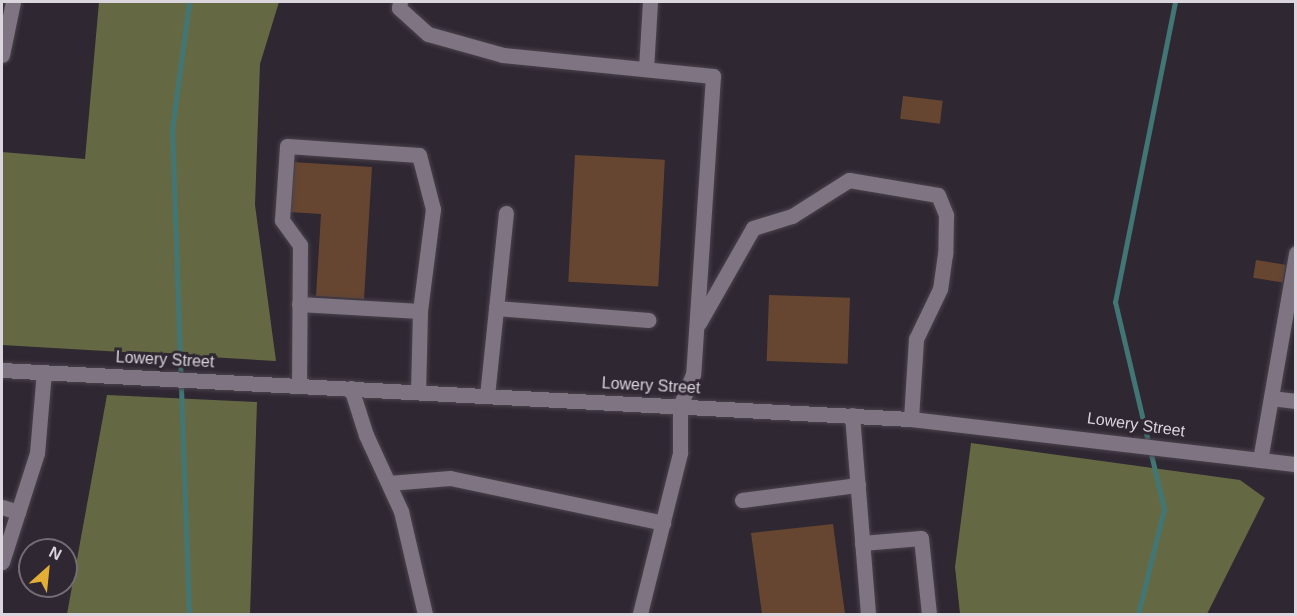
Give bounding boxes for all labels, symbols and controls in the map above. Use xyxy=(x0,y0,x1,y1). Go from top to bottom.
street label: Lowery Street xyxy=(115,348,215,372)
street label: Lowery Street xyxy=(601,374,701,398)
street label: Lowery Street xyxy=(1086,409,1186,441)
north arrow xyxy=(18,538,78,598)
text: N xyxy=(46,543,65,563)

